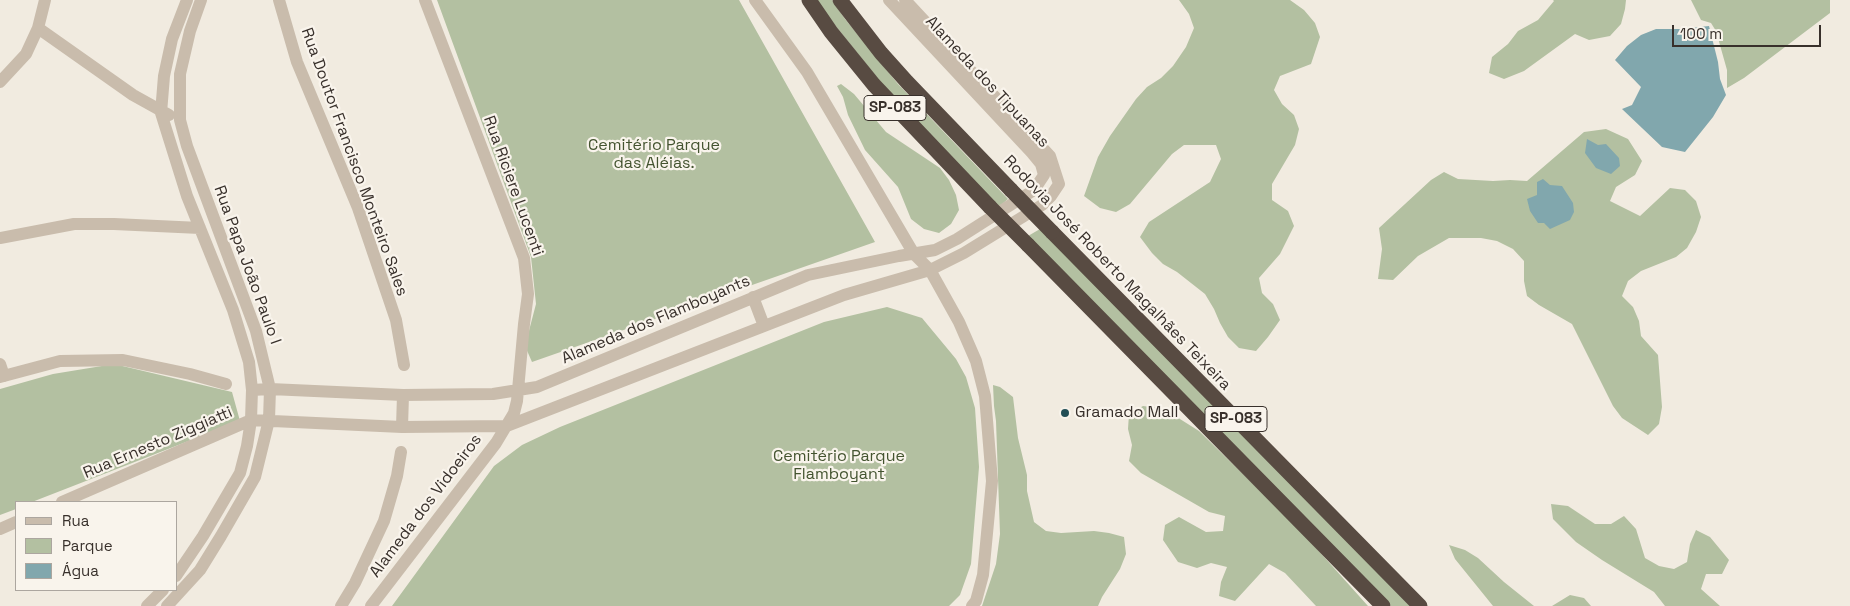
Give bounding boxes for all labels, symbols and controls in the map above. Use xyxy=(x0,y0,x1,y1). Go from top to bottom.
street label: Alameda dos Tipuanas xyxy=(921,12,1053,152)
scale bar xyxy=(1675,15,1824,47)
text: 100 m xyxy=(1680,24,1722,43)
street label: Rua Doutor Francisco Monteiro Sales xyxy=(296,25,412,299)
road number: SP-083 xyxy=(864,96,926,120)
street label: Rua Riciere Lucenti xyxy=(479,113,547,259)
park label: Cemitério Parque das Aléias. xyxy=(588,136,720,174)
street label: Rodovia José Roberto Magalhães Teixeira xyxy=(999,152,1235,394)
street label: Rua Papa João Paulo I xyxy=(209,183,285,347)
street label: Alameda dos Flamboyants xyxy=(559,272,753,368)
street label: Rua Ernesto Ziggiatti xyxy=(81,403,235,483)
place label: Gramado Mall xyxy=(1075,403,1178,423)
road number: SP-083 xyxy=(1205,406,1267,432)
marker: Gramado Mall xyxy=(1059,407,1071,419)
street label: Alameda dos Vidoeiros xyxy=(366,431,486,581)
park label: Cemitério Parque Flamboyant xyxy=(773,447,905,485)
legend xyxy=(15,501,178,591)
text: Rua xyxy=(62,511,89,530)
text: Parque xyxy=(62,536,113,555)
text: Água xyxy=(62,561,99,580)

